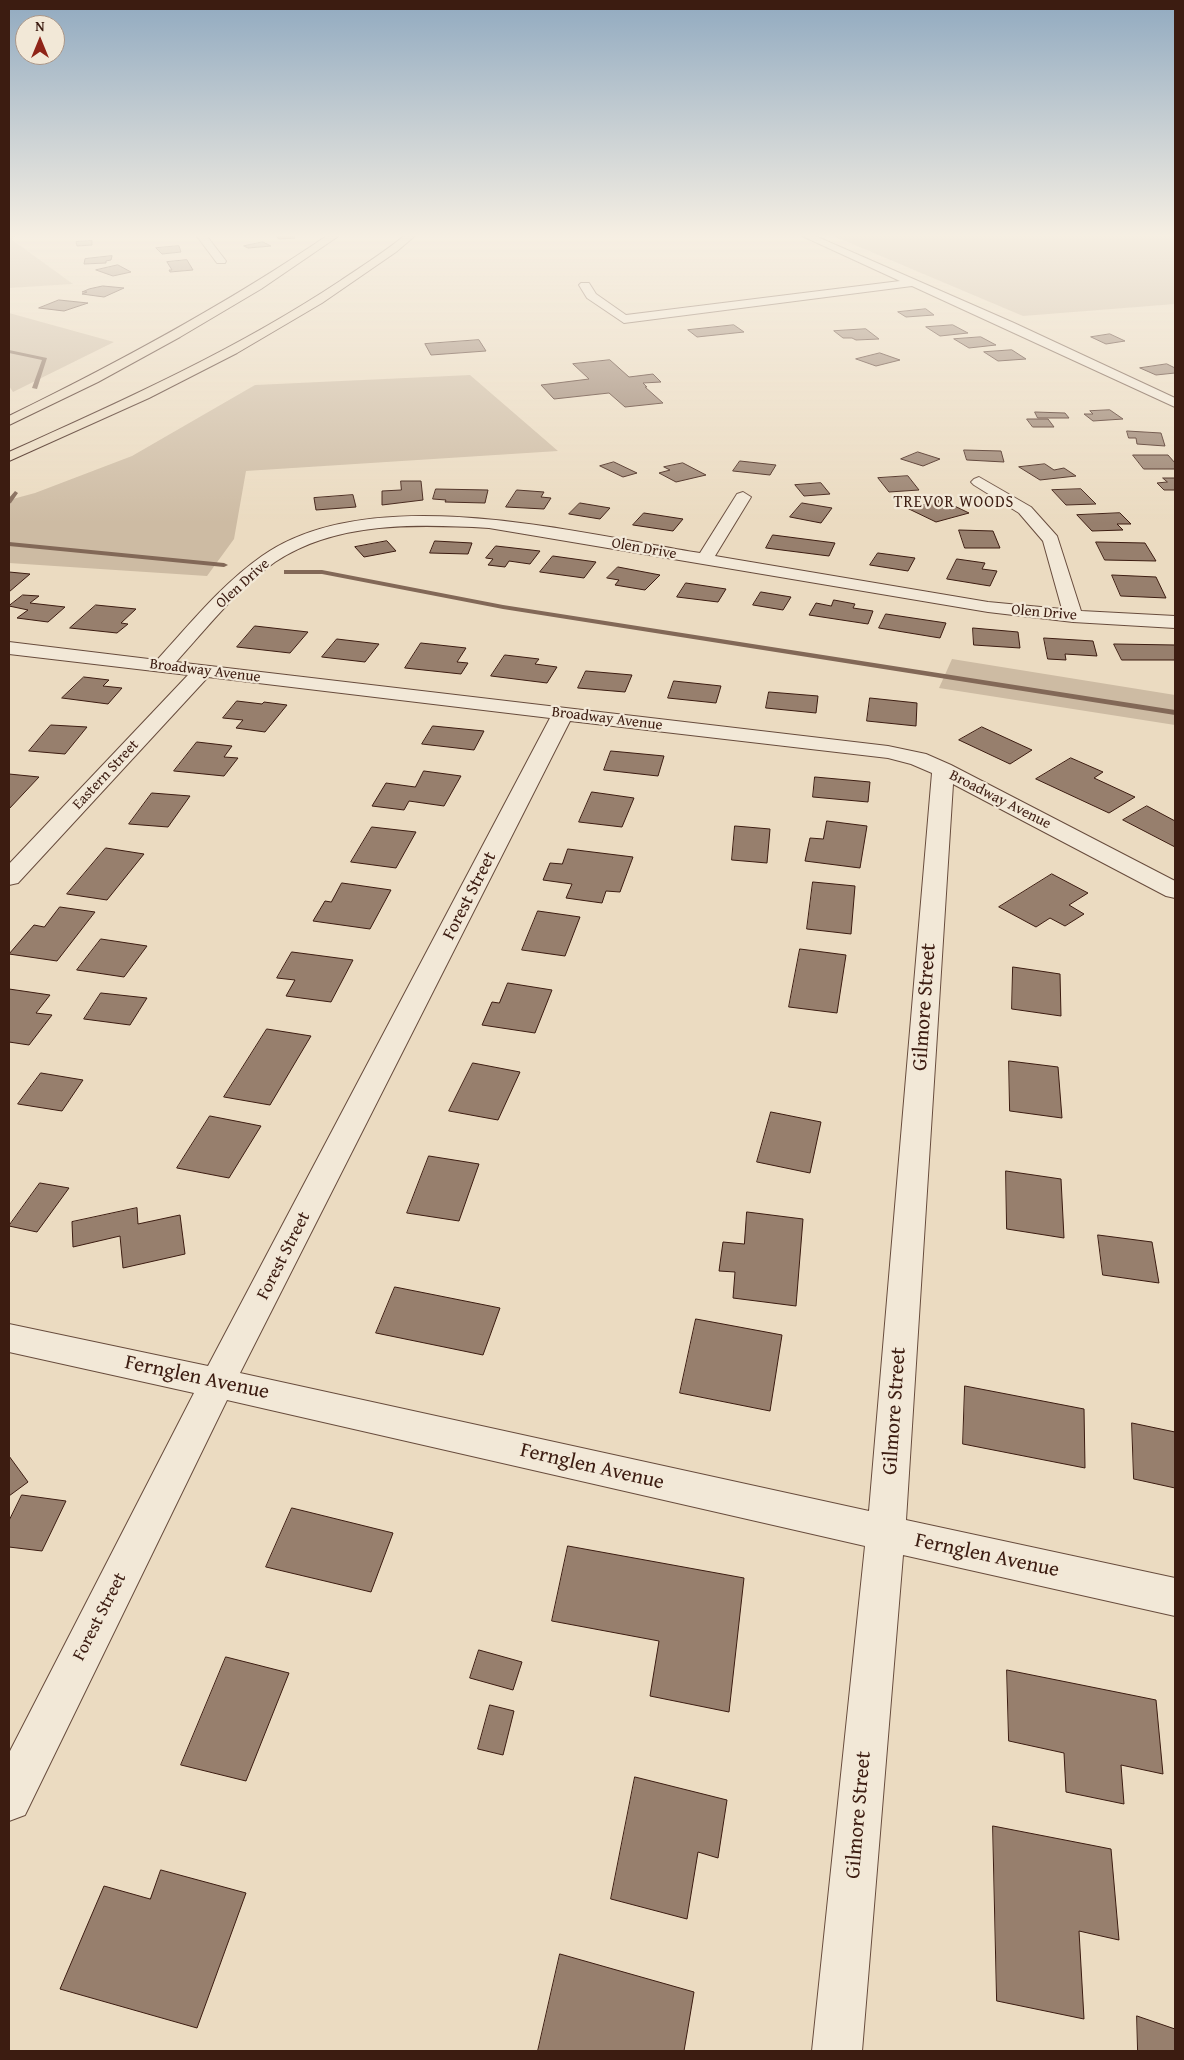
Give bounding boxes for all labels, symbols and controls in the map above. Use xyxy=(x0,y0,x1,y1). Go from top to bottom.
north arrow xyxy=(15,15,65,65)
text: N xyxy=(35,16,45,36)
district label: TREVOR WOODS xyxy=(892,493,1016,513)
street label: Olen Drive xyxy=(610,534,678,564)
street label: Olen Drive xyxy=(213,555,273,613)
street label: Olen Drive xyxy=(1010,601,1078,625)
street label: Broadway Avenue xyxy=(149,655,261,687)
street label: Broadway Avenue xyxy=(551,703,663,735)
street label: Eastern Street xyxy=(69,736,143,814)
street label: Broadway Avenue xyxy=(946,767,1054,833)
street label: Forest Street xyxy=(439,848,501,944)
street label: Gilmore Street xyxy=(908,942,942,1072)
street label: Forest Street xyxy=(253,1208,315,1304)
street label: Gilmore Street xyxy=(878,1346,912,1476)
street label: Fernglen Avenue xyxy=(123,1350,271,1406)
street label: Fernglen Avenue xyxy=(518,1438,666,1496)
street label: Fernglen Avenue xyxy=(913,1528,1061,1584)
street label: Forest Street xyxy=(69,1569,131,1665)
street label: Gilmore Street xyxy=(841,1750,877,1880)

